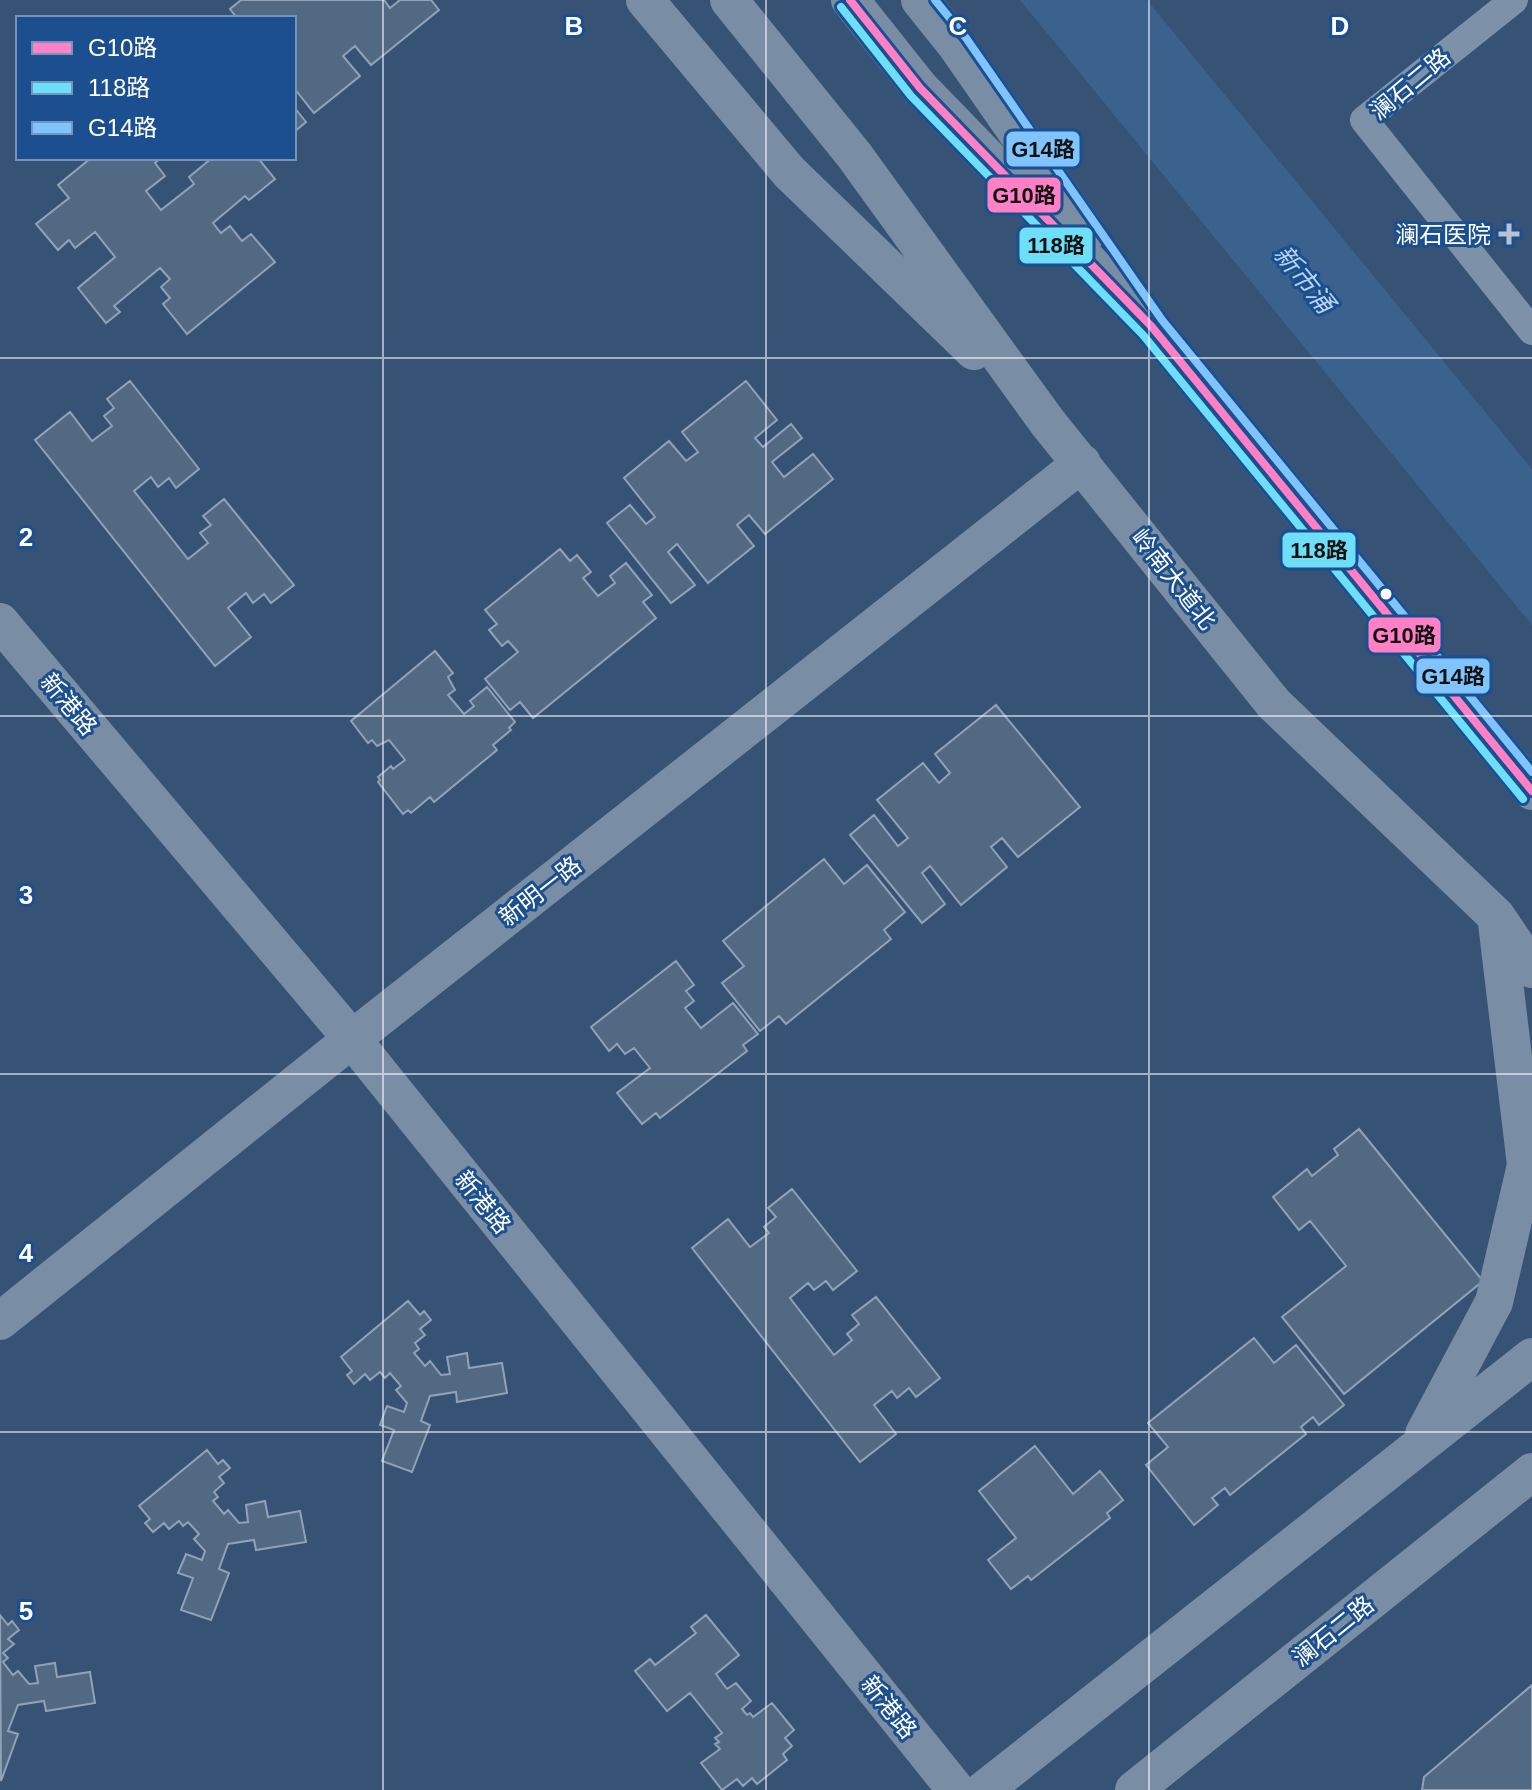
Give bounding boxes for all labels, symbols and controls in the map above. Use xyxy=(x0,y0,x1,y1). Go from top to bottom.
text: B xyxy=(565,11,583,41)
text: C xyxy=(949,11,968,41)
text: D xyxy=(1331,11,1349,41)
legend xyxy=(16,16,296,160)
text: G10路 xyxy=(88,34,157,61)
street label: 澜石二路 xyxy=(1365,43,1455,125)
text: 118路 xyxy=(88,74,150,101)
text: G14路 xyxy=(88,114,157,141)
line badge: G14路 xyxy=(1005,130,1081,168)
text: G14路 xyxy=(1011,137,1075,162)
line badge: G10路 xyxy=(986,176,1062,214)
text: G10路 xyxy=(992,183,1056,208)
place label: 澜石医院 xyxy=(1395,221,1491,248)
marker: 澜石医院 xyxy=(1498,223,1520,245)
line badge: 118路 xyxy=(1018,226,1094,265)
text: 118路 xyxy=(1027,233,1085,258)
water label: 新市涌 xyxy=(1268,239,1342,321)
text: 2 xyxy=(19,522,33,552)
street label: 岭南大道北 xyxy=(1126,523,1222,635)
line badge: 118路 xyxy=(1281,531,1357,569)
text: 118路 xyxy=(1290,538,1348,563)
unlabelled marker xyxy=(1378,586,1394,602)
line badge: G10路 xyxy=(1367,616,1442,654)
text: G10路 xyxy=(1372,623,1436,648)
line badge: G14路 xyxy=(1415,657,1491,695)
text: G14路 xyxy=(1421,664,1485,689)
street label: 新港路 xyxy=(36,668,102,740)
street label: 新明一路 xyxy=(494,851,586,931)
text: 3 xyxy=(19,880,33,910)
street label: 新港路 xyxy=(450,1166,516,1238)
text: 4 xyxy=(19,1238,34,1268)
street label: 澜石二路 xyxy=(1287,1590,1379,1672)
text: 5 xyxy=(19,1596,33,1626)
street label: 新港路 xyxy=(856,1671,922,1743)

